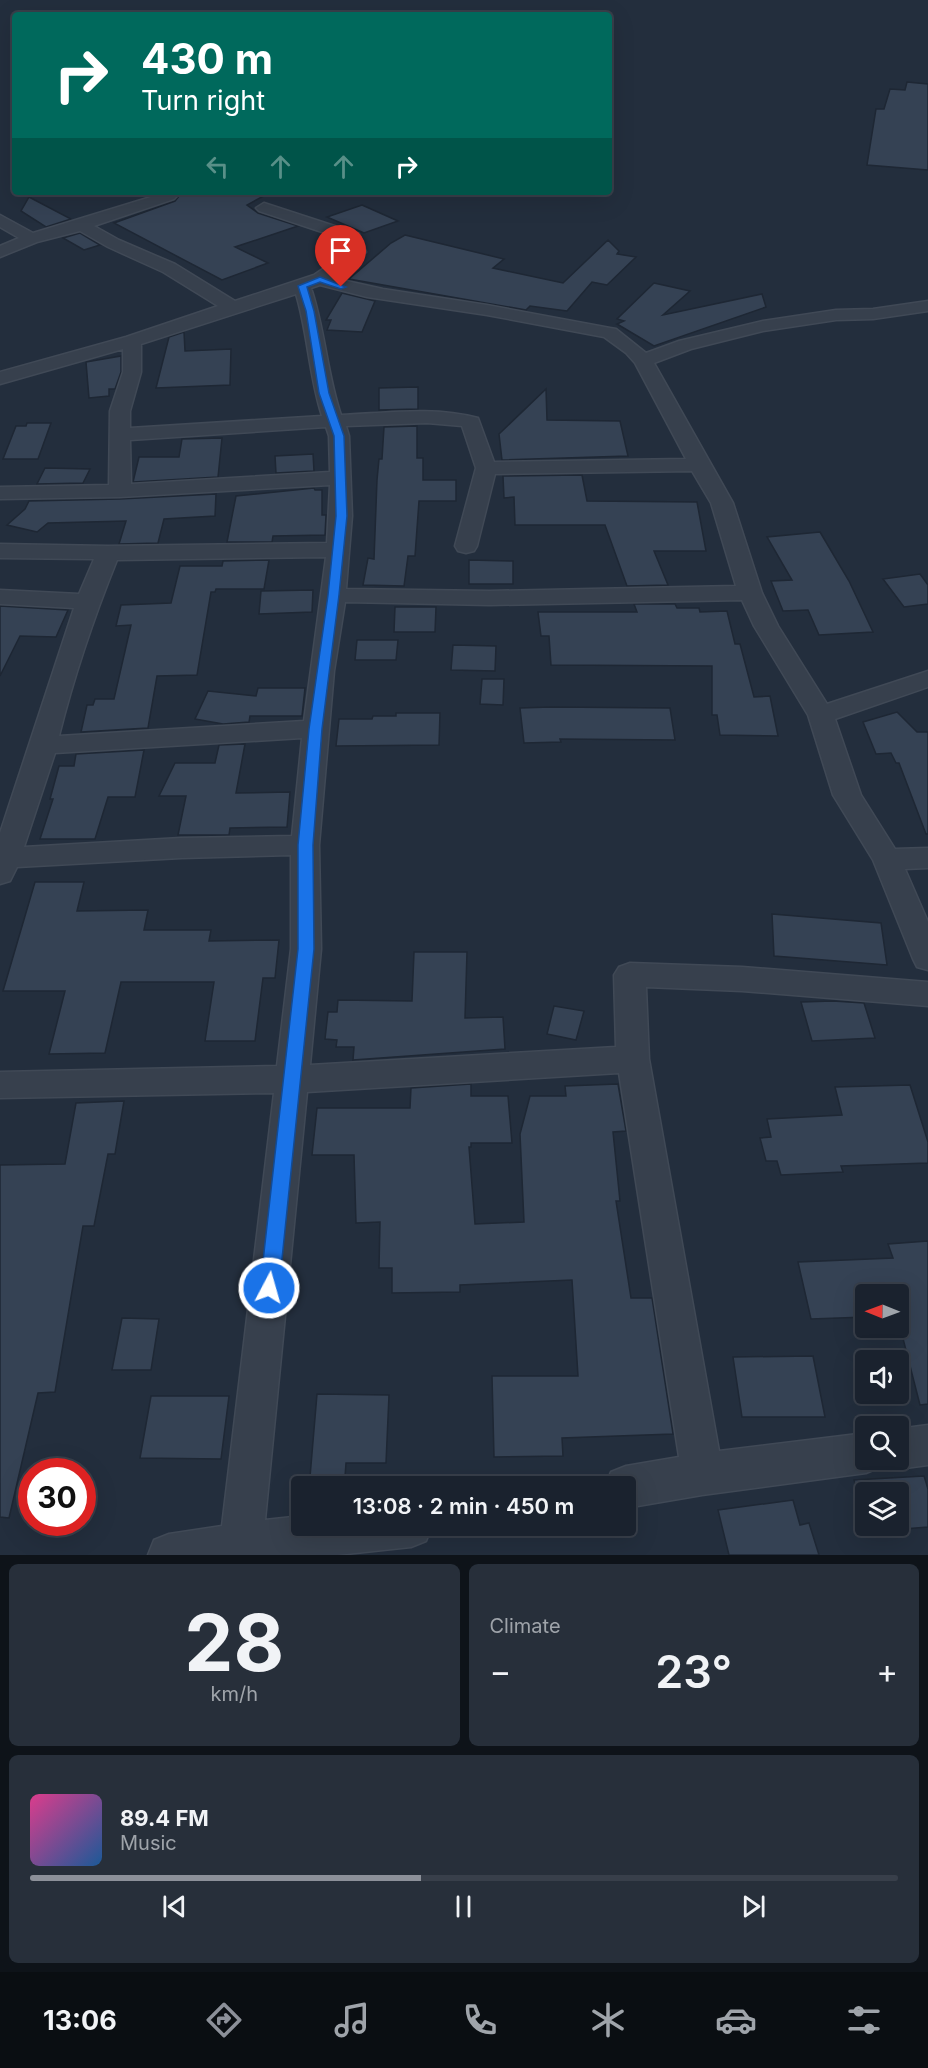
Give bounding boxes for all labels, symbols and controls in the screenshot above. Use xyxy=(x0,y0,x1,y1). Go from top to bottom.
text: 430 m xyxy=(141,33,273,84)
icon: right xyxy=(42,36,120,114)
text: Turn right xyxy=(141,84,265,117)
icon: left xyxy=(201,150,234,183)
icon: ahead xyxy=(264,150,297,183)
icon: ahead xyxy=(327,150,360,183)
icon: right xyxy=(390,150,423,183)
pin xyxy=(315,225,366,287)
icon: arrive xyxy=(324,234,357,267)
position arrow xyxy=(237,1256,301,1320)
north arrow xyxy=(855,1284,909,1338)
map controls xyxy=(855,1284,909,1536)
button: sound xyxy=(855,1350,909,1404)
button: search xyxy=(855,1416,909,1470)
speed limit sign: 30 xyxy=(18,1458,96,1536)
button: layers xyxy=(855,1482,909,1536)
text: 13:08 · 2 min · 450 m xyxy=(353,1493,574,1519)
text: 28 xyxy=(184,1595,284,1690)
text: Climate xyxy=(490,1614,561,1638)
text: 23° xyxy=(655,1644,732,1699)
text: − xyxy=(490,1651,511,1691)
text: + xyxy=(876,1651,898,1691)
text: km/h xyxy=(210,1682,258,1706)
text: 89.4 FM xyxy=(120,1805,209,1831)
text: Music xyxy=(120,1831,177,1855)
icon: previous xyxy=(158,1890,191,1923)
icon: pause xyxy=(447,1890,480,1923)
icon: next xyxy=(737,1890,770,1923)
icon: directions xyxy=(203,1999,245,2041)
icon: music xyxy=(331,1999,373,2041)
icon: phone xyxy=(459,1999,501,2041)
icon: climate xyxy=(587,1999,629,2041)
icon: car xyxy=(715,1999,757,2041)
icon: filters xyxy=(843,1999,885,2041)
text: 13:06 xyxy=(43,2004,117,2037)

